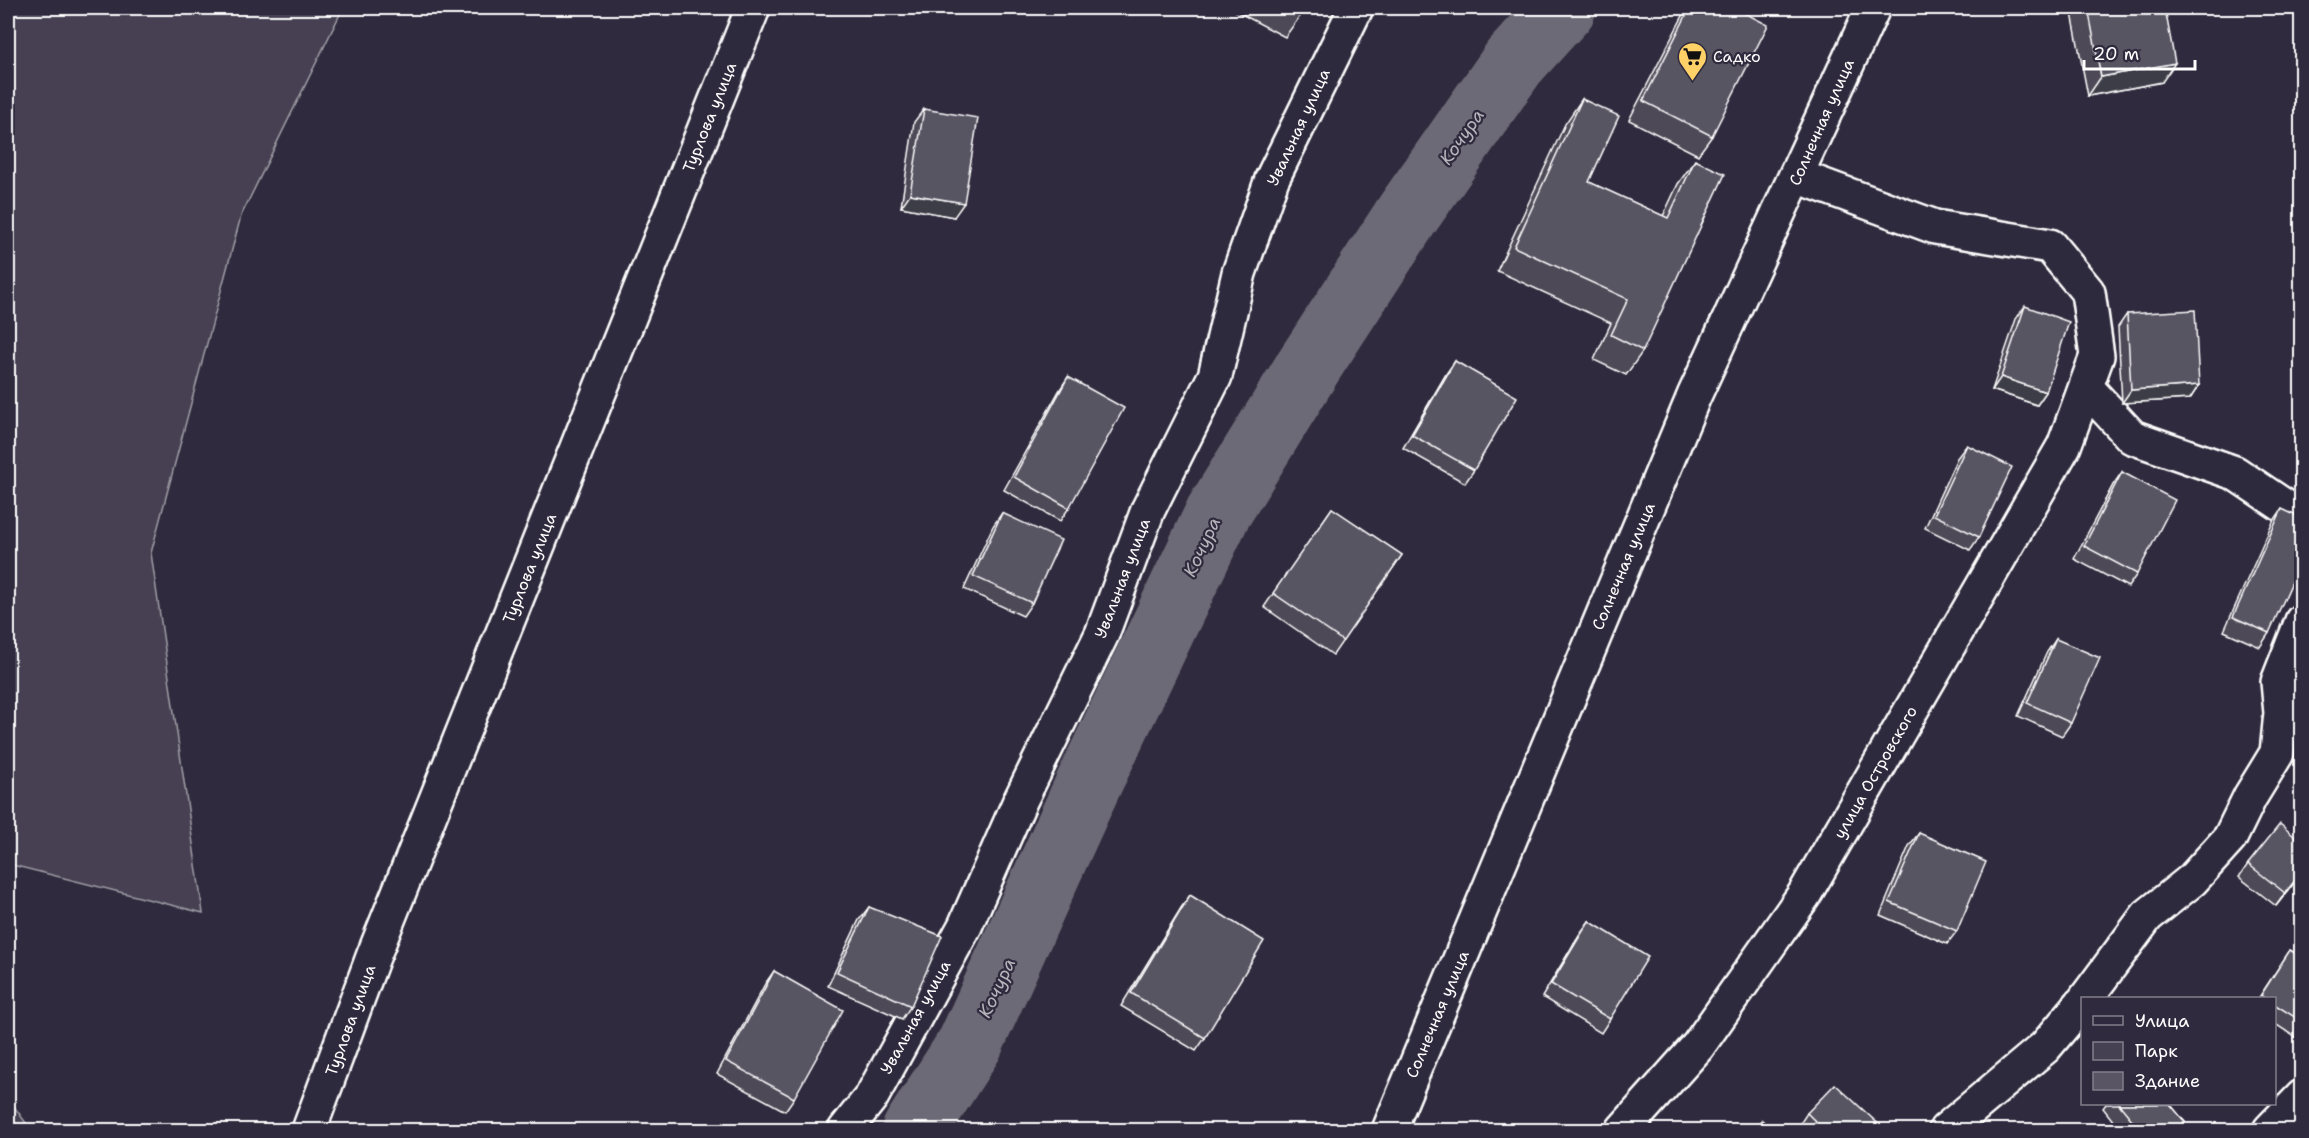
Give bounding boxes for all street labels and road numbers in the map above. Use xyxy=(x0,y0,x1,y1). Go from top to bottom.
street label: Солнечная улица xyxy=(1784,56,1859,189)
street label: Турлова улица xyxy=(678,59,741,175)
street label: Увальная улица xyxy=(1262,65,1335,189)
street label: Солнечная улица xyxy=(1587,499,1660,633)
street label: Турлова улица xyxy=(498,510,561,626)
street label: Увальная улица xyxy=(1090,515,1155,641)
street label: улица Островского xyxy=(1829,702,1922,842)
street label: Солнечная улица xyxy=(1401,947,1474,1081)
street label: Увальная улица xyxy=(875,957,955,1078)
street label: Турлова улица xyxy=(321,962,380,1079)

